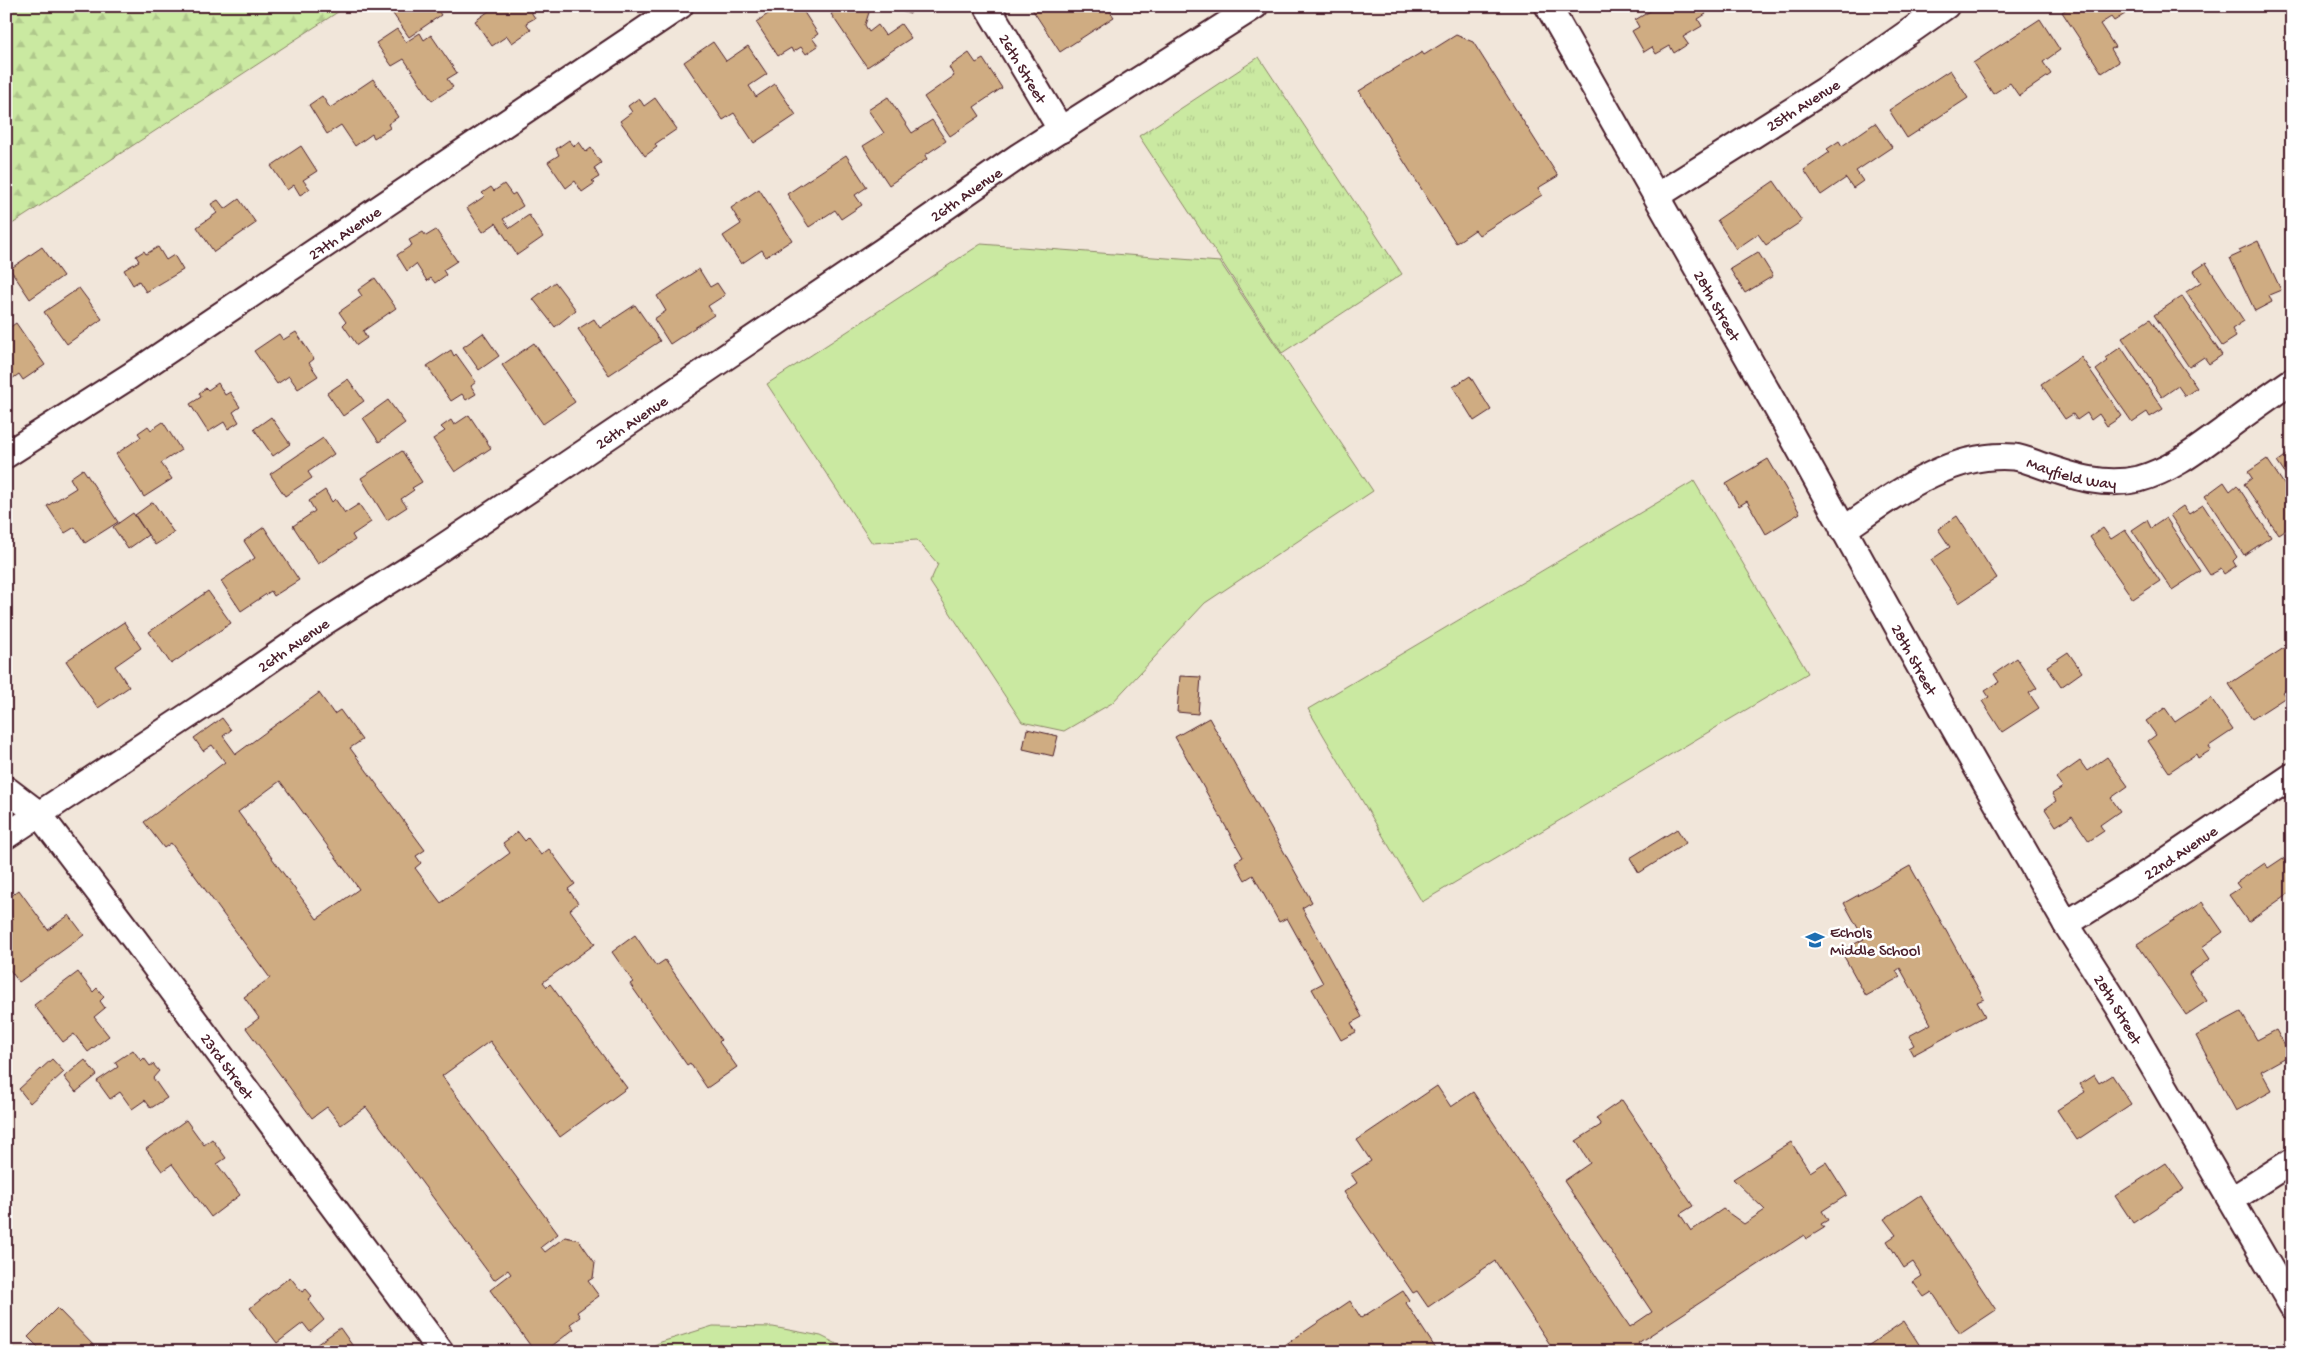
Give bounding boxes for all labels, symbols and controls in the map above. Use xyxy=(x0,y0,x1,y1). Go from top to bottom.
street label: 26th Street xyxy=(993,31,1050,109)
street label: 25th Avenue xyxy=(1764,76,1845,137)
street label: 26th Avenue xyxy=(928,164,1008,228)
street label: 27th Avenue xyxy=(306,203,386,266)
street label: 28th Street xyxy=(1687,268,1743,347)
street label: 26th Avenue xyxy=(593,393,673,455)
street label: Mayfield Way xyxy=(2023,455,2117,495)
street label: 26th Avenue xyxy=(255,615,334,678)
street label: 28th Street xyxy=(1885,622,1940,701)
street label: 22nd Avenue xyxy=(2141,823,2223,886)
place label: Echols Middle School xyxy=(1830,925,1920,962)
school or university icon: Echols Middle School xyxy=(1804,929,1826,951)
street label: 28th Street xyxy=(2088,972,2145,1050)
street label: 23rd Street xyxy=(195,1031,257,1106)

